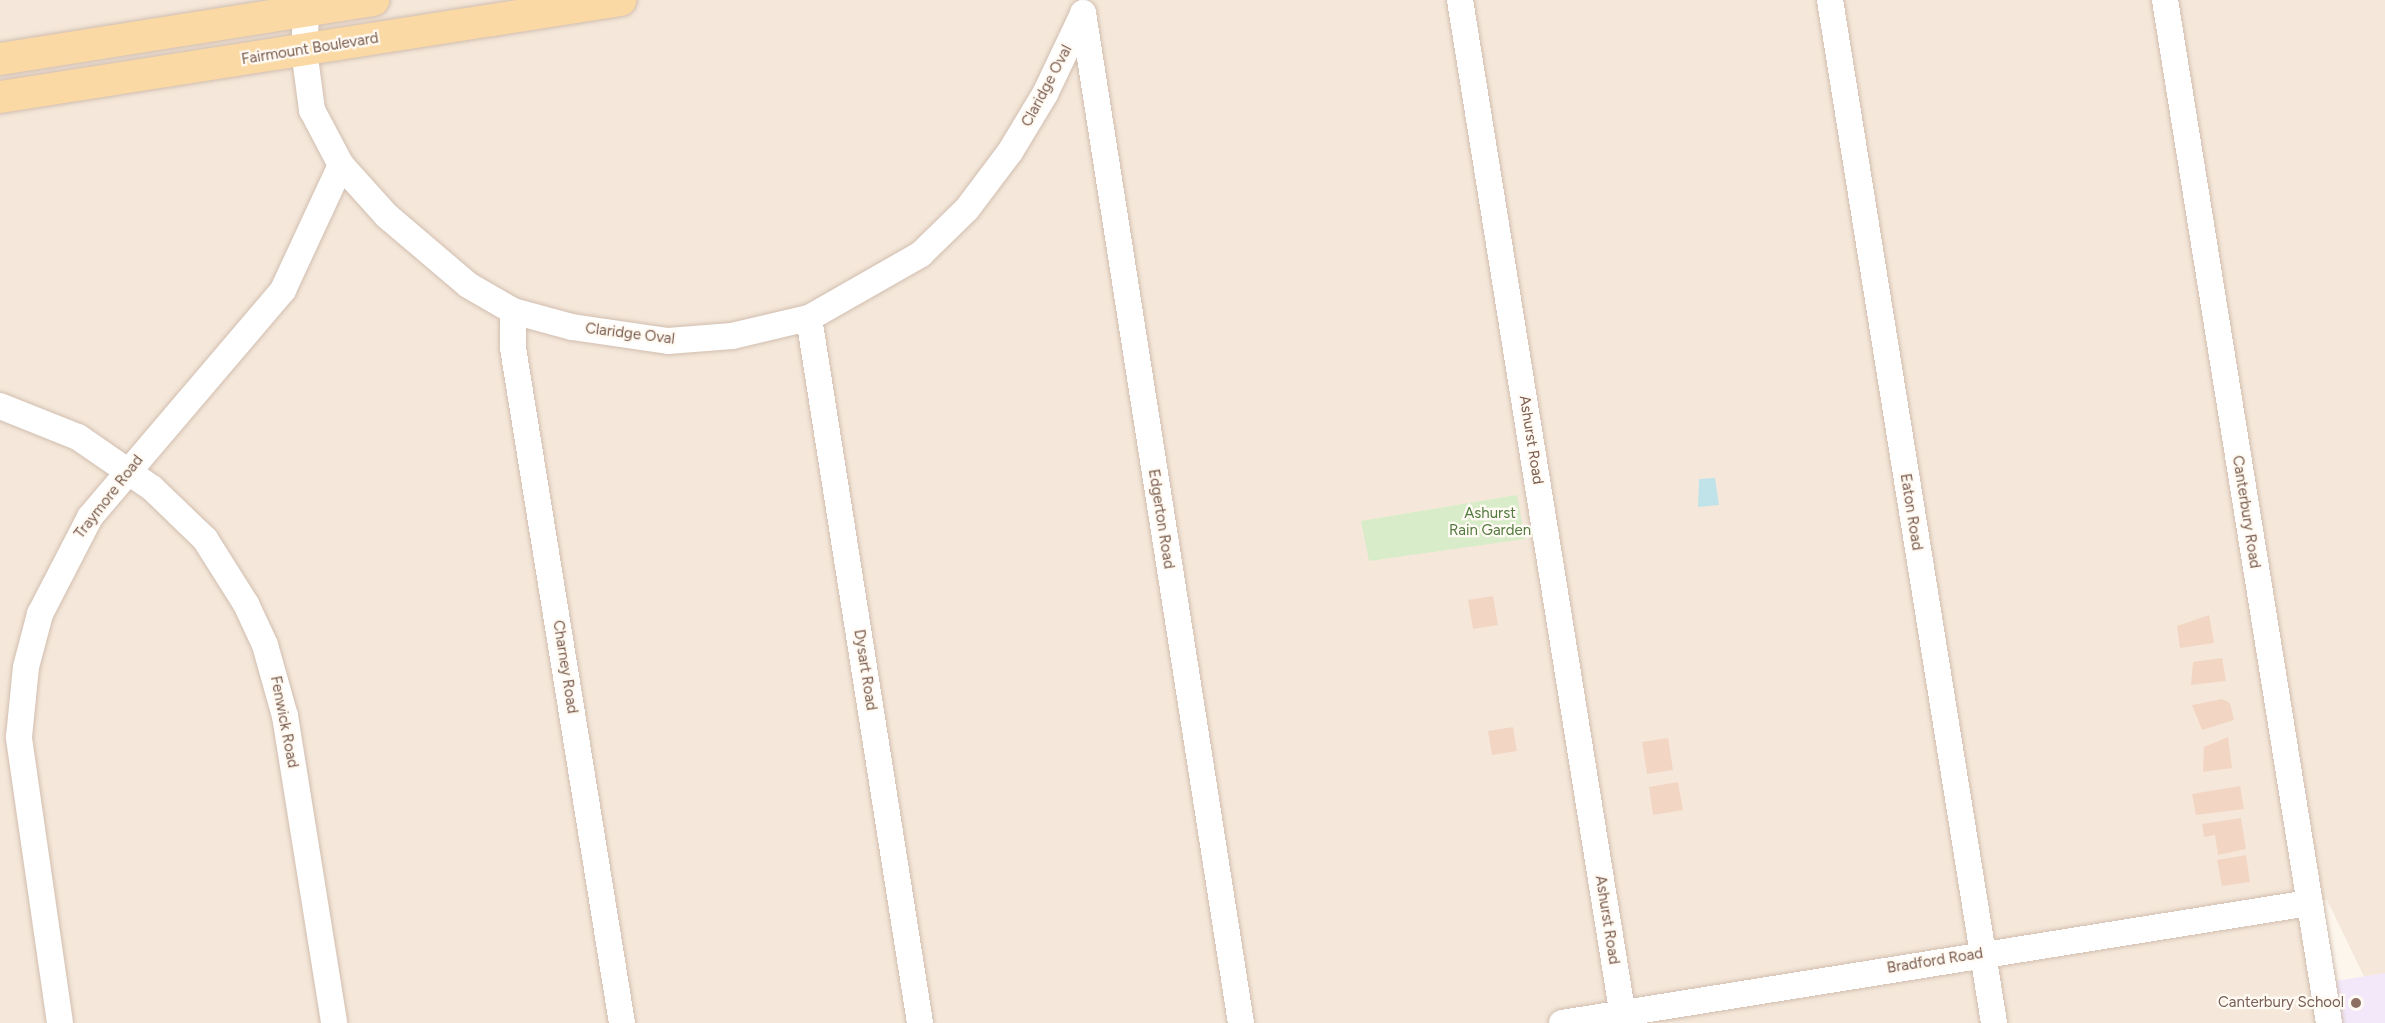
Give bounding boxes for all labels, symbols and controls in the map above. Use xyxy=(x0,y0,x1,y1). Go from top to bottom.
street label: Fairmount Boulevard xyxy=(240,29,380,69)
street label: Claridge Oval xyxy=(1018,42,1076,130)
street label: Claridge Oval xyxy=(584,320,676,348)
street label: Ashurst Road xyxy=(1515,394,1547,486)
street label: Traymore Road xyxy=(71,452,147,542)
street label: Canterbury Road xyxy=(2228,454,2264,570)
street label: Edgerton Road xyxy=(1144,468,1178,570)
street label: Eaton Road xyxy=(1896,472,1926,552)
park label: Ashurst Rain Garden xyxy=(1449,504,1531,539)
street label: Charney Road xyxy=(549,619,581,715)
street label: Dysart Road xyxy=(850,628,880,712)
street label: Fenwick Road xyxy=(266,674,302,770)
street label: Ashurst Road xyxy=(1591,874,1623,966)
street label: Bradford Road xyxy=(1886,945,1984,977)
place label: Canterbury School xyxy=(2218,994,2344,1012)
marker: Canterbury School xyxy=(2349,996,2363,1010)

